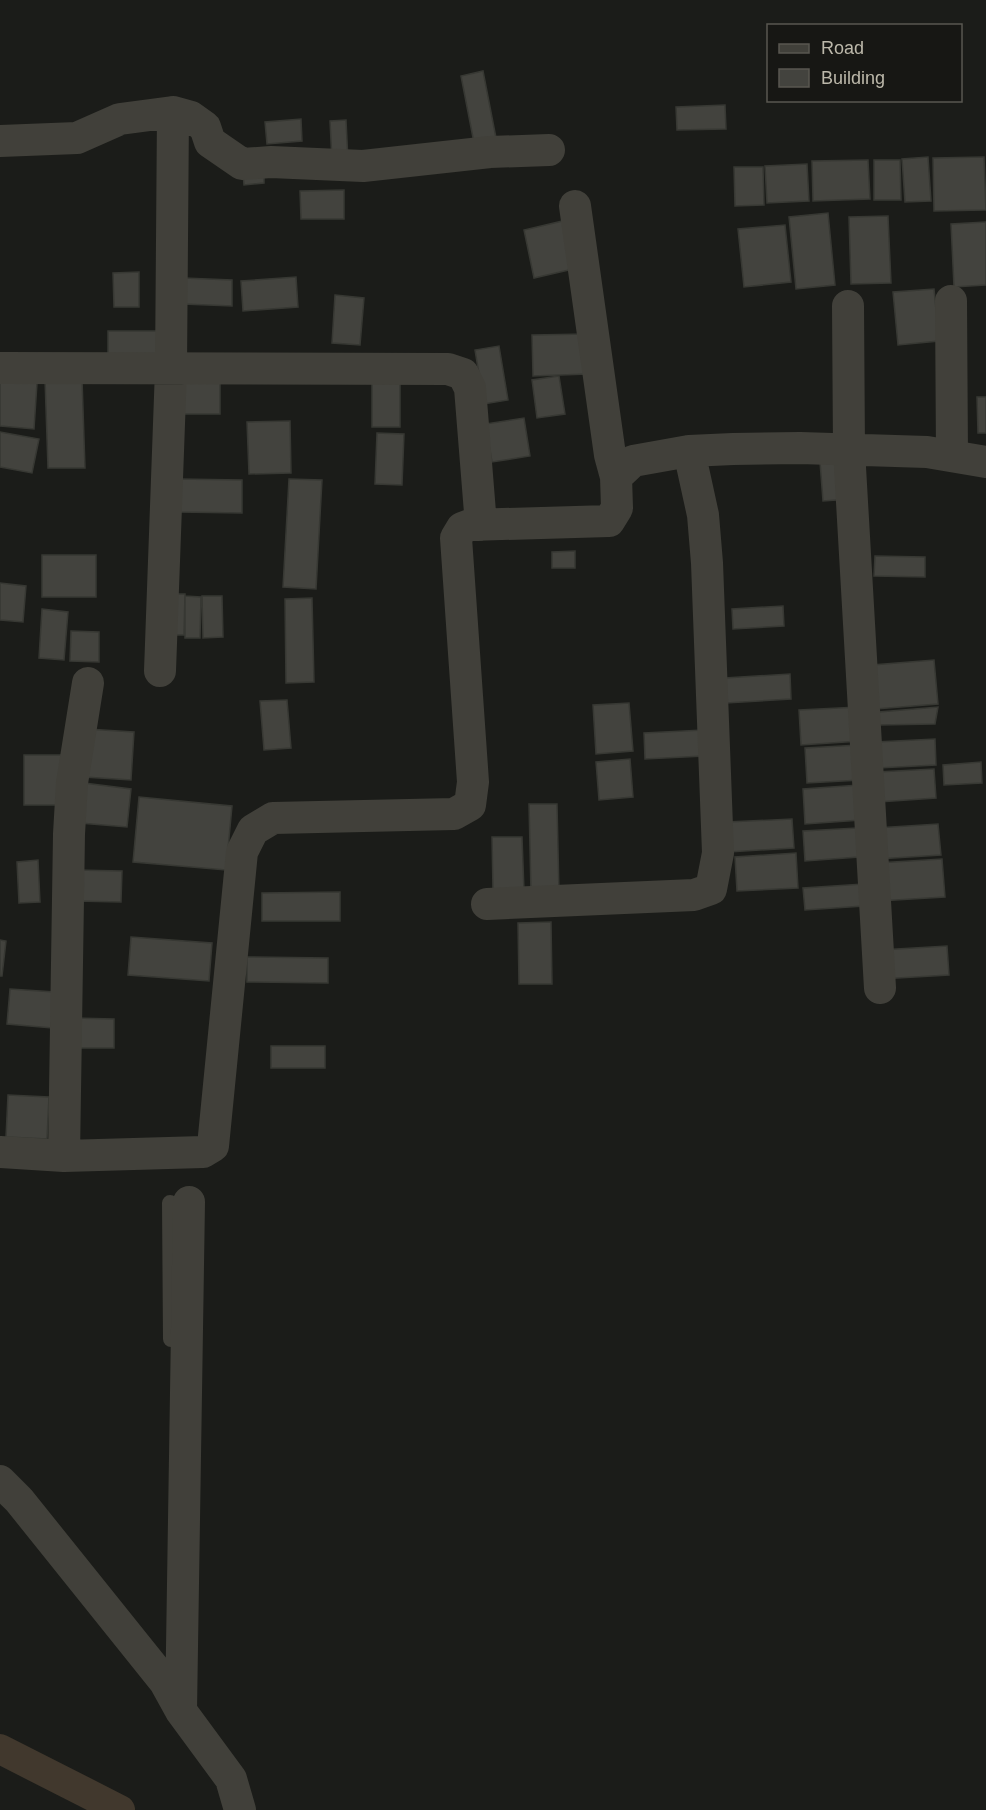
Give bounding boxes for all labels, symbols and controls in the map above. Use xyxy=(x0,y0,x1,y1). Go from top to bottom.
legend xyxy=(767,24,962,102)
text: Road xyxy=(821,38,864,58)
text: Building xyxy=(821,68,885,88)

